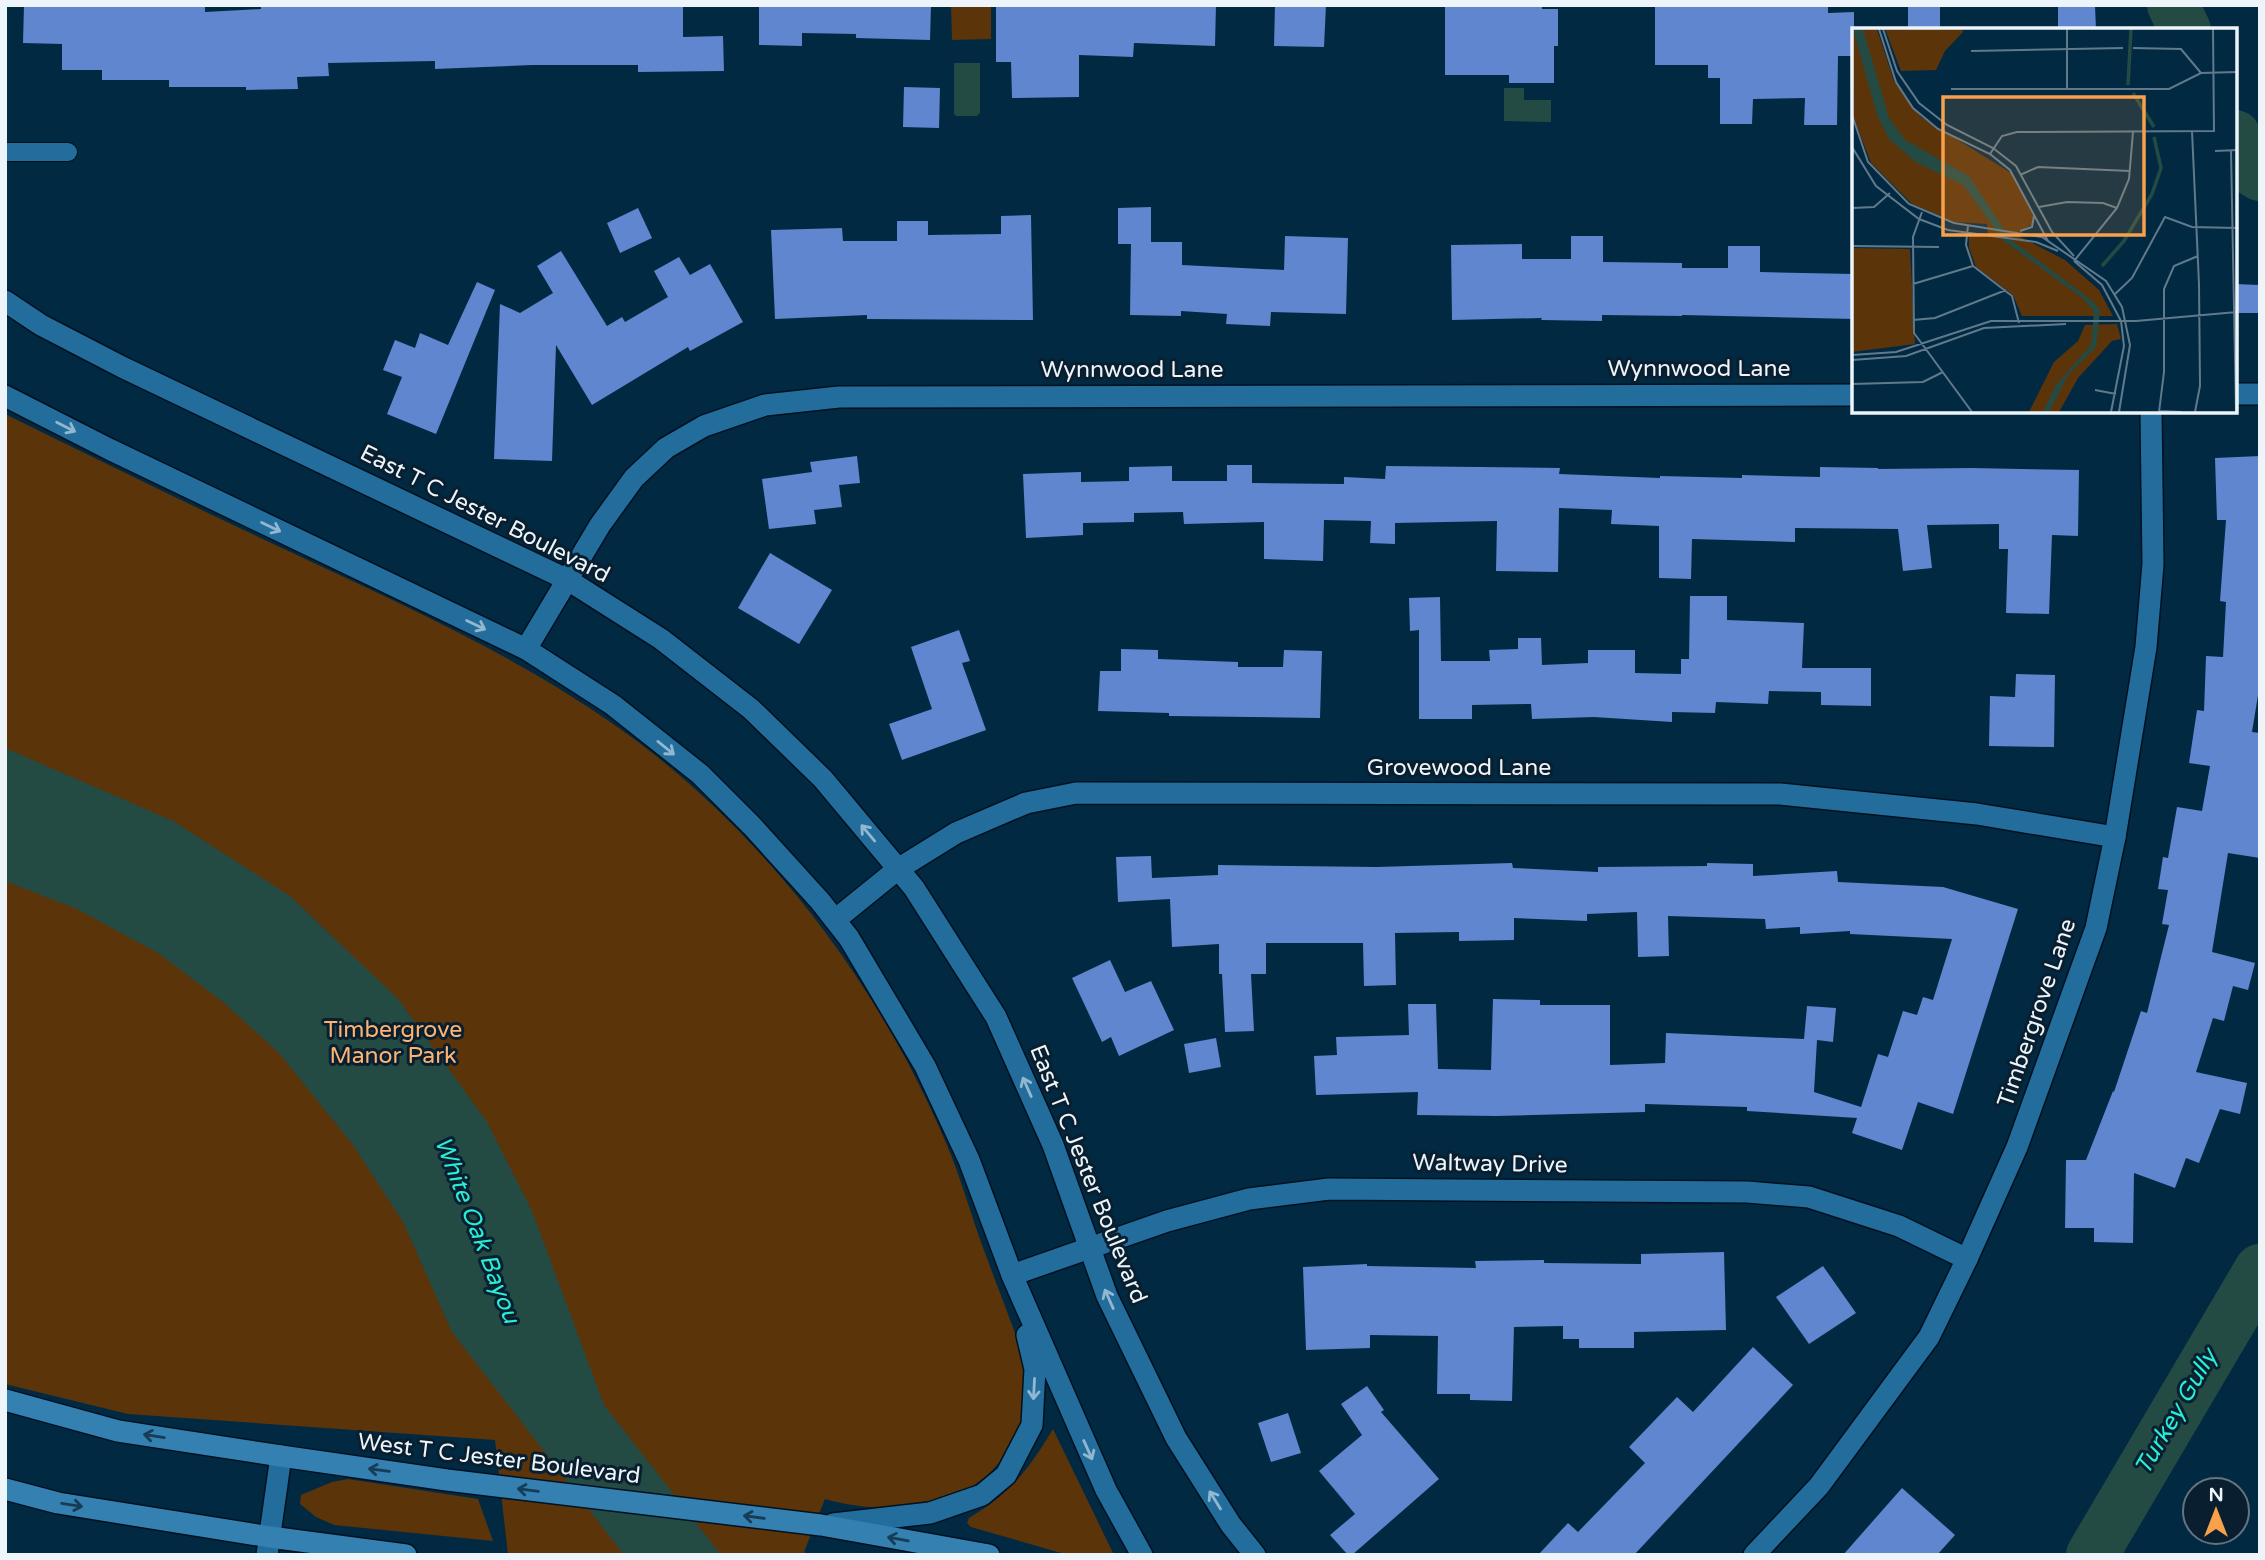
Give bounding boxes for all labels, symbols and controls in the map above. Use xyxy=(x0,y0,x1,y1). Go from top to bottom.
inset map xyxy=(1852,28,2237,413)
street label: Wynnwood Lane xyxy=(1608,355,1790,383)
street label: Wynnwood Lane xyxy=(1041,356,1223,384)
one-way arrow xyxy=(55,421,76,435)
street label: East T C Jester Boulevard xyxy=(355,439,615,589)
one-way arrow xyxy=(260,520,281,534)
one-way arrow xyxy=(465,619,486,632)
one-way arrow xyxy=(657,740,675,755)
street label: Grovewood Lane xyxy=(1367,754,1551,782)
one-way arrow xyxy=(860,825,876,843)
street label: Timbergrove Lane xyxy=(1992,915,2082,1111)
park label: Timbergrove Manor Park xyxy=(324,1016,462,1070)
street label: East T C Jester Boulevard xyxy=(1023,1041,1153,1307)
one-way arrow xyxy=(1020,1077,1033,1098)
water label: White Oak Bayou xyxy=(428,1133,526,1329)
street label: Waltway Drive xyxy=(1412,1149,1568,1179)
one-way arrow xyxy=(1102,1289,1115,1310)
water label: Turkey Gully xyxy=(2128,1341,2225,1480)
one-way arrow xyxy=(1027,1377,1040,1400)
street label: West T C Jester Boulevard xyxy=(356,1428,642,1490)
one-way arrow xyxy=(143,1430,166,1443)
one-way arrow xyxy=(1082,1438,1095,1460)
one-way arrow xyxy=(368,1463,391,1476)
north arrow xyxy=(2181,1476,2251,1546)
one-way arrow xyxy=(517,1483,540,1496)
text: N xyxy=(2208,1484,2224,1506)
one-way arrow xyxy=(1208,1491,1223,1510)
one-way arrow xyxy=(60,1499,82,1512)
one-way arrow xyxy=(743,1511,765,1524)
one-way arrow xyxy=(887,1532,910,1545)

